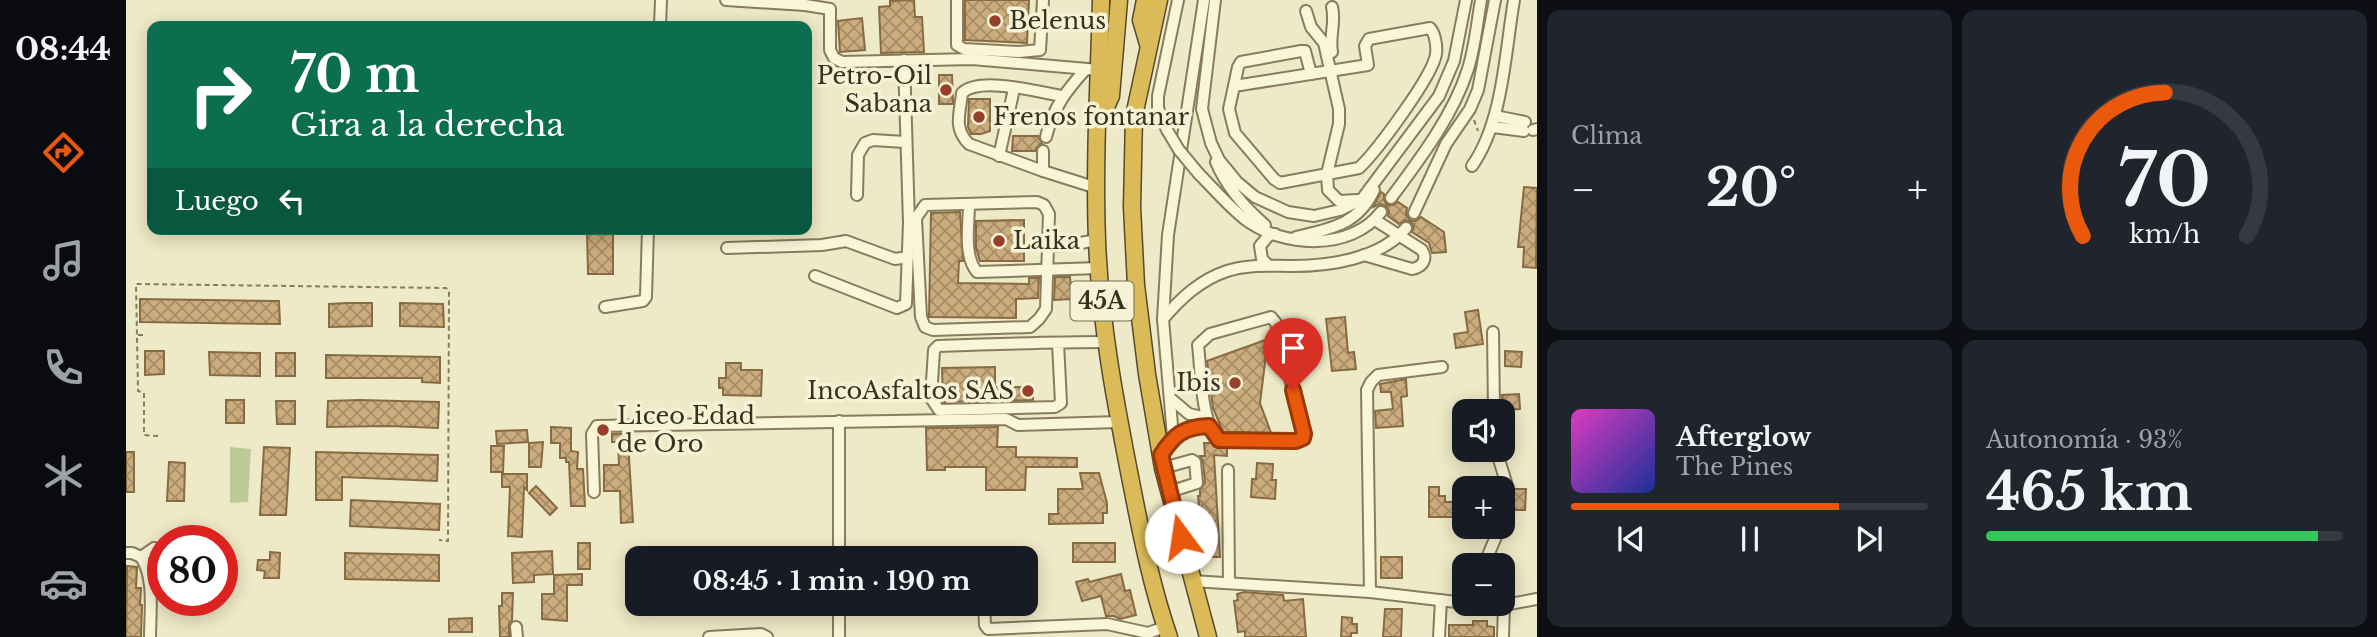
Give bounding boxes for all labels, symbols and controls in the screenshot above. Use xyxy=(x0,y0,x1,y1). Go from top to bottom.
place label: Belenus xyxy=(1009,6,1106,35)
marker: Belenus xyxy=(987,13,1003,29)
text: 08:44 xyxy=(15,29,111,69)
text: 70 m xyxy=(290,44,420,105)
icon: right xyxy=(175,49,266,140)
place label: Petro-Oil Sabana xyxy=(817,61,933,118)
marker: Petro-Oil Sabana xyxy=(938,82,954,98)
place label: Frenos fontanar xyxy=(993,102,1190,131)
text: Gira a la derecha xyxy=(290,105,564,145)
marker: Frenos fontanar xyxy=(971,109,987,125)
text: Clima xyxy=(1571,122,1642,150)
icon: directions xyxy=(39,128,88,177)
text: 70 xyxy=(2118,135,2211,226)
text: 20° xyxy=(1706,156,1796,220)
text: − xyxy=(1571,166,1595,213)
text: + xyxy=(1907,166,1928,213)
icon: left xyxy=(273,182,311,220)
text: Luego xyxy=(175,185,259,217)
text: km/h xyxy=(2129,219,2200,250)
place label: Laika xyxy=(1013,226,1081,255)
marker: Laika xyxy=(991,233,1007,249)
icon: music xyxy=(39,236,88,285)
road number: 45A xyxy=(1070,282,1133,320)
pin xyxy=(1263,318,1323,390)
icon: arrive xyxy=(1274,329,1312,367)
icon: phone xyxy=(39,343,88,392)
place label: Ibis xyxy=(1176,368,1221,397)
marker: Ibis xyxy=(1227,375,1243,391)
place label: IncoAsfaltos SAS xyxy=(807,376,1014,405)
marker: IncoAsfaltos SAS xyxy=(1020,383,1036,399)
map controls xyxy=(1452,399,1515,616)
button: sound xyxy=(1452,399,1515,462)
place label: Liceo Edad de Oro xyxy=(617,401,755,458)
text: Afterglow xyxy=(1676,421,1812,453)
marker: Liceo Edad de Oro xyxy=(595,422,611,438)
text: Autonomía · 93% xyxy=(1986,426,2183,454)
icon: climate xyxy=(39,451,88,500)
text: The Pines xyxy=(1676,453,1793,481)
text: 465 km xyxy=(1986,460,2192,524)
button: + xyxy=(1452,476,1515,539)
position arrow xyxy=(1144,500,1218,574)
icon: previous xyxy=(1612,520,1650,558)
icon: pause xyxy=(1731,520,1769,558)
icon: next xyxy=(1850,520,1888,558)
speed limit sign: 80 xyxy=(147,525,238,616)
button: − xyxy=(1452,553,1515,616)
icon: car xyxy=(39,559,88,608)
text: 08:45 · 1 min · 190 m xyxy=(693,565,971,597)

